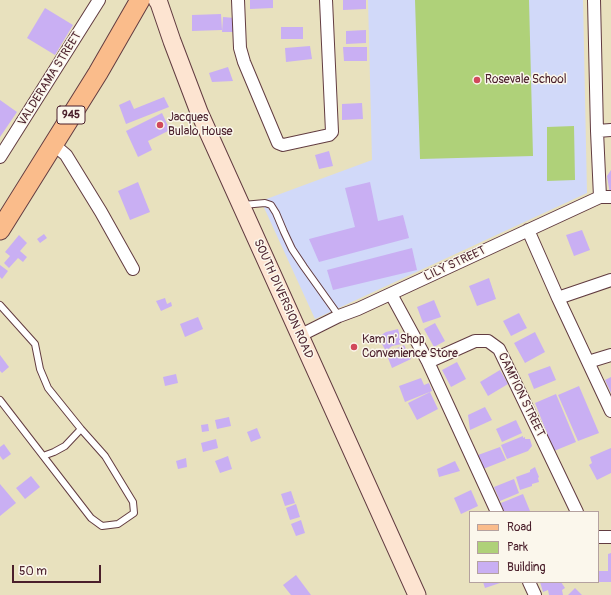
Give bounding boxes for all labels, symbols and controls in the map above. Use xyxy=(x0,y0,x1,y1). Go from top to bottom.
street label: VALDERAMA STREET xyxy=(15,29,85,129)
place label: Rosevale School xyxy=(485,73,566,87)
marker: Rosevale School xyxy=(472,75,482,85)
road number: 945 xyxy=(57,106,85,124)
place label: Jacques Bulalo House xyxy=(168,111,233,139)
marker: Jacques Bulalo House xyxy=(155,120,165,130)
street label: SOUTH DIVERSION ROAD xyxy=(250,237,316,361)
street label: LILY STREET xyxy=(422,243,488,285)
place label: Kam n' Shop Convenience Store xyxy=(362,333,458,361)
marker: Kam n' Shop Convenience Store xyxy=(349,342,359,352)
street label: CAMPION STREET xyxy=(494,351,548,439)
legend xyxy=(469,511,599,583)
text: Road xyxy=(507,520,532,535)
text: Park xyxy=(507,540,528,555)
scale bar xyxy=(14,557,103,583)
text: Building xyxy=(507,560,546,575)
text: 50 m xyxy=(19,564,47,579)

